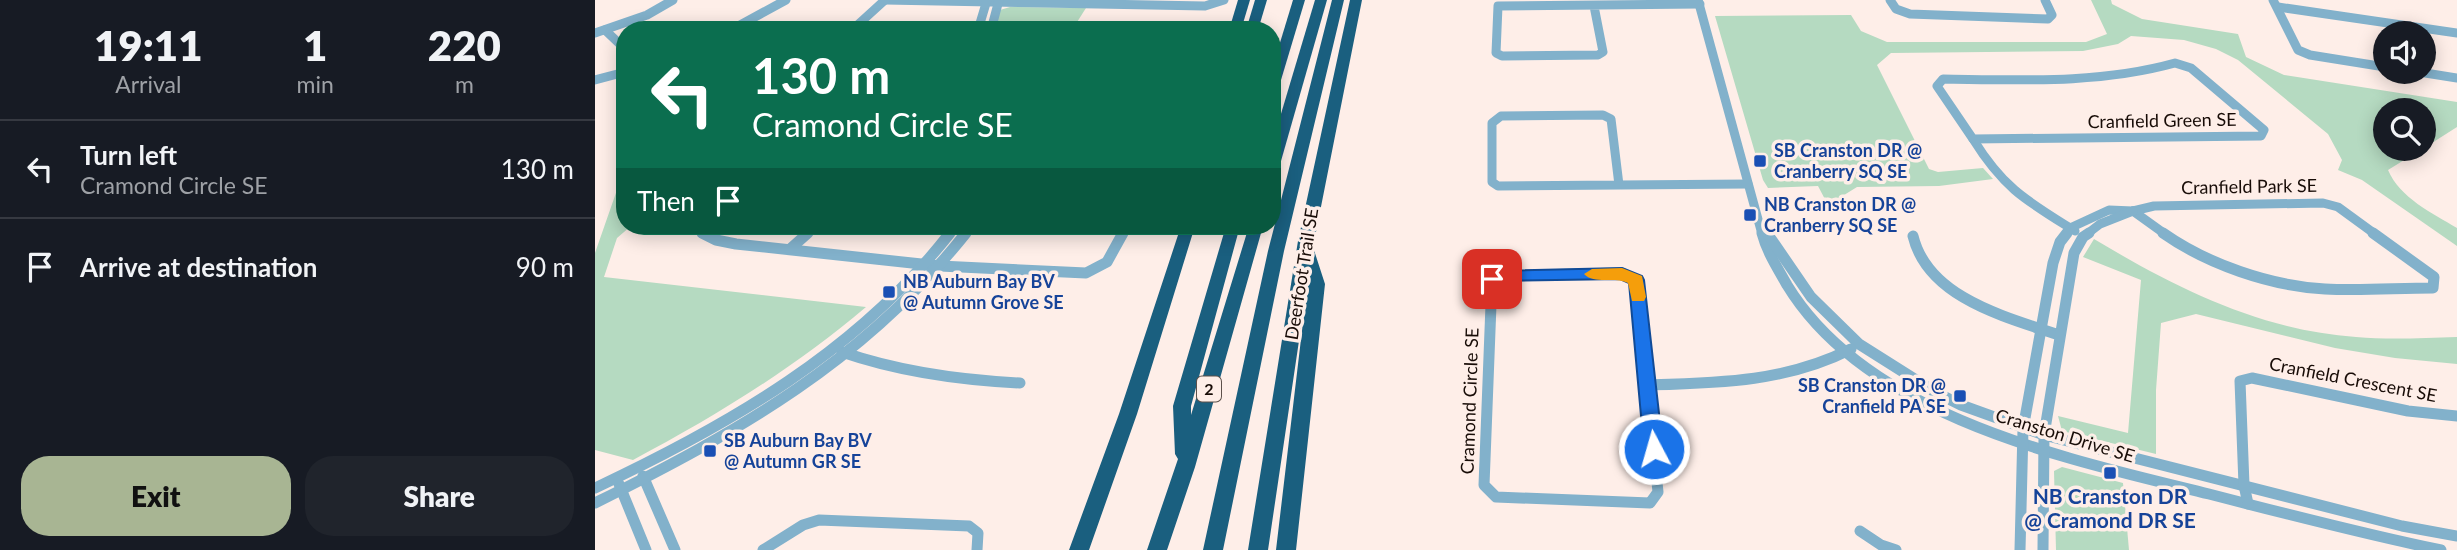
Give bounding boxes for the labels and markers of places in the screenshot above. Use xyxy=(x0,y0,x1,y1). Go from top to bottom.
place label: SB Cranston DR @ Cranberry SQ SE xyxy=(1774,139,1922,182)
marker: SB Cranston DR @ Cranberry SQ SE xyxy=(1752,153,1768,169)
place label: NB Cranston DR @ Cranberry SQ SE xyxy=(1764,193,1916,236)
marker: NB Cranston DR @ Cranberry SQ SE xyxy=(1742,207,1758,223)
pin xyxy=(1462,249,1522,309)
place label: NB Auburn Bay BV @ Autumn Grove SE xyxy=(903,270,1064,313)
marker: NB Auburn Bay BV @ Autumn Grove SE xyxy=(881,284,897,300)
place label: SB Cranston DR @ Cranfield PA SE xyxy=(1798,374,1946,417)
marker: SB Cranston DR @ Cranfield PA SE xyxy=(1952,388,1968,404)
place label: SB Auburn Bay BV @ Autumn GR SE xyxy=(724,429,872,472)
marker: SB Auburn Bay BV @ Autumn GR SE xyxy=(702,443,718,459)
marker: NB Cranston DR @ Cramond DR SE xyxy=(2102,465,2118,481)
place label: NB Cranston DR @ Cramond DR SE xyxy=(2024,483,2196,532)

